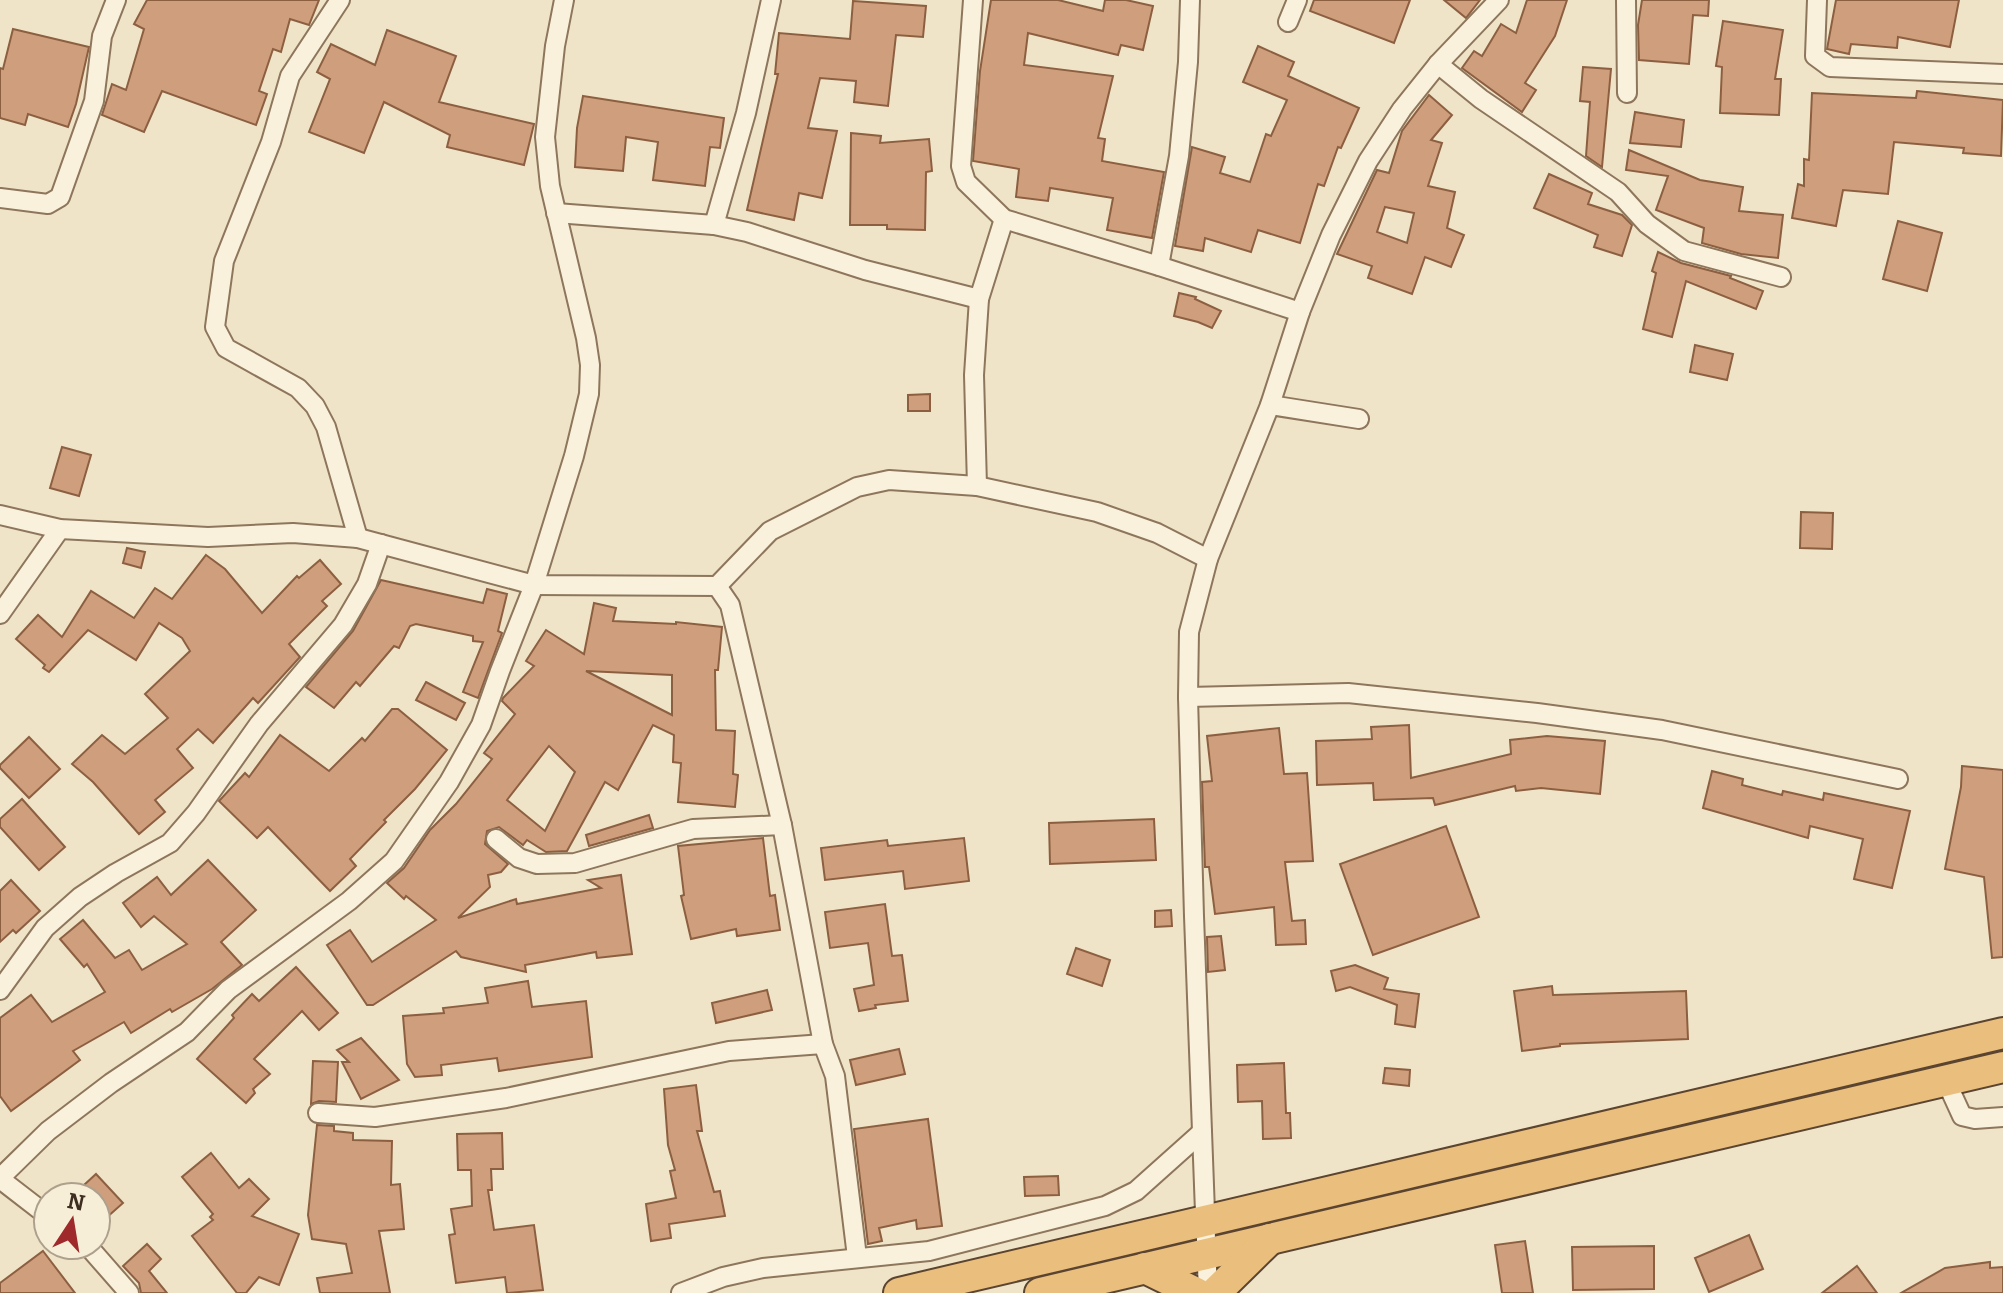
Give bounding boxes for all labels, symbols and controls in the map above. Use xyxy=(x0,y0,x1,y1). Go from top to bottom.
north arrow xyxy=(32,1181,112,1261)
text: N xyxy=(65,1187,87,1217)

